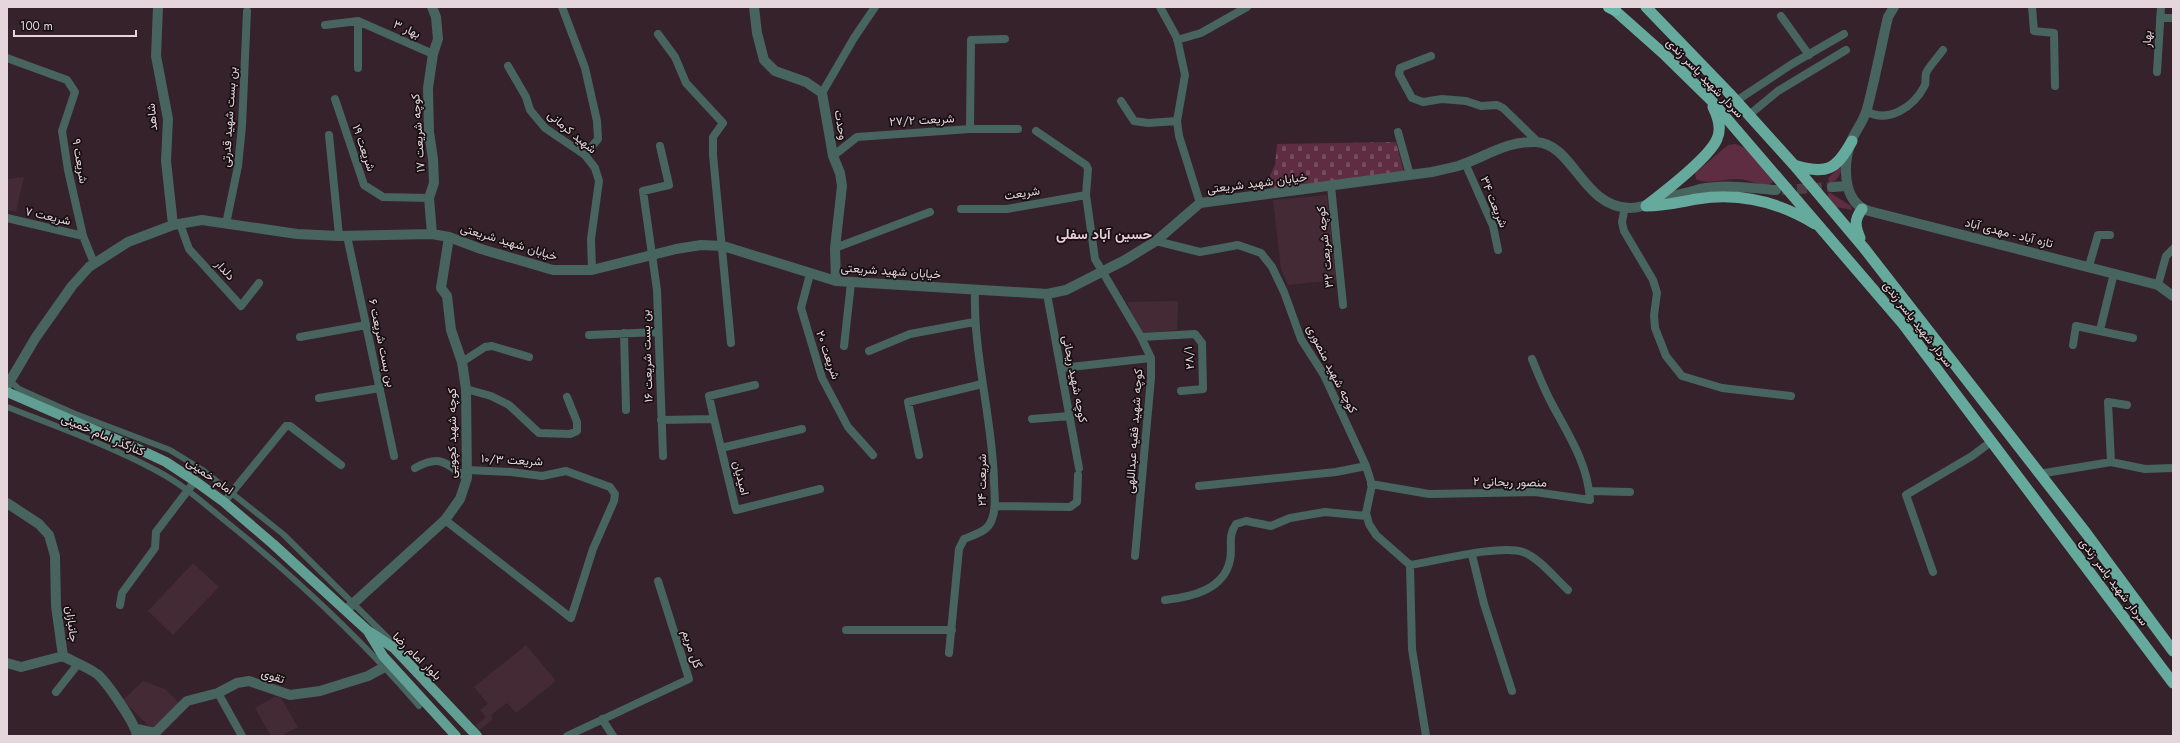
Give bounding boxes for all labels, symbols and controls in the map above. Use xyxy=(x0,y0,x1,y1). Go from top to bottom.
scale bar xyxy=(14,12,136,38)
street label: بهار ۳ xyxy=(390,15,424,43)
text: 100 m xyxy=(20,17,53,35)
street label: بهار xyxy=(2138,30,2156,49)
street label: سردار شهید یاسر زندی xyxy=(1662,34,1748,122)
street label: بن بست شهید قدرتی xyxy=(217,66,241,168)
street label: کوچه شریعت ۱۷ xyxy=(406,93,430,173)
street label: شاهد xyxy=(142,103,162,131)
street label: شهید کرمانی xyxy=(543,106,601,158)
street label: وحدت xyxy=(830,109,852,141)
street label: شریعت ۲۷/۲ xyxy=(889,109,955,131)
street label: شریعت ۱۹ xyxy=(348,122,380,174)
street label: شریعت ۹ xyxy=(67,137,93,185)
street label: خیابان شهید شریعتی xyxy=(1206,168,1308,198)
street label: شریعت ۳۴ xyxy=(1475,173,1513,231)
street label: شریعت xyxy=(1003,181,1041,205)
street label: شریعت ۷ xyxy=(23,202,73,230)
street label: کوچه شریعت ۳۲ xyxy=(1312,205,1338,289)
street label: تازه آباد - مهدی آباد xyxy=(1963,213,2055,253)
street label: خیابان شهید شریعتی xyxy=(458,219,560,265)
district label: حسین آباد سفلی xyxy=(1056,224,1153,244)
street label: دلدار xyxy=(210,255,239,285)
street label: خیابان شهید شریعتی xyxy=(840,259,942,283)
street label: سردار شهید یاسر زندی xyxy=(1878,277,1958,371)
street label: بن بست شریعت ۶ xyxy=(364,297,400,389)
street label: بن بست شریعت ۱۶ xyxy=(636,309,658,403)
street label: کوچه شهید منصوری xyxy=(1302,322,1362,416)
street label: شریعت ۲۰ xyxy=(811,328,845,382)
street label: کوچه شهید ریحانی xyxy=(1058,334,1092,424)
street label: ۲۸/۱ xyxy=(1179,346,1199,370)
street label: کوچه شهید فقیه عبداللهی xyxy=(1121,368,1147,494)
street label: کوچه شهید کچویی xyxy=(443,388,461,478)
street label: کنارگذر امام خمینی xyxy=(58,409,148,461)
street label: شریعت ۱۰/۳ xyxy=(481,449,543,471)
street label: امام خمینی xyxy=(183,453,237,499)
street label: شریعت ۲۴ xyxy=(973,454,991,506)
street label: امیدیان xyxy=(728,459,754,497)
street label: منصور ریحانی ۲ xyxy=(1473,472,1547,492)
street label: سردار شهید یاسر زندی xyxy=(2075,535,2153,629)
street label: جانبازان xyxy=(61,605,83,643)
street label: بلوار امام رضا xyxy=(388,628,446,684)
street label: گل مریم xyxy=(677,628,707,670)
street label: تقوی xyxy=(259,664,287,688)

